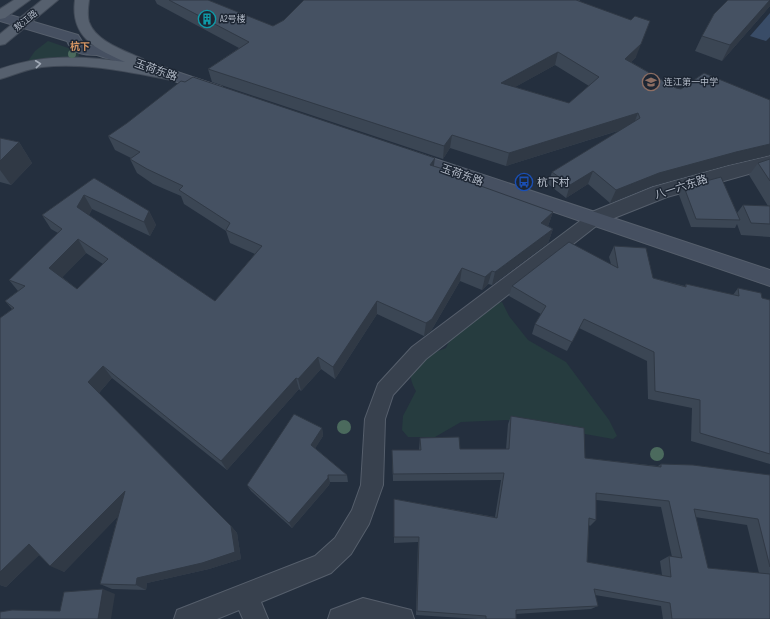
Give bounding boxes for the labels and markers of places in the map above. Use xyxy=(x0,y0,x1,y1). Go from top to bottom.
building icon: A2号楼 xyxy=(197,9,217,29)
place label: A2号楼 xyxy=(219,14,246,25)
school or university icon: 连江第一中学 xyxy=(641,72,661,92)
place label: 连江第一中学 xyxy=(664,77,718,88)
bus stop icon: 杭下村 xyxy=(514,172,534,192)
place label: 杭下村 xyxy=(537,176,570,189)

